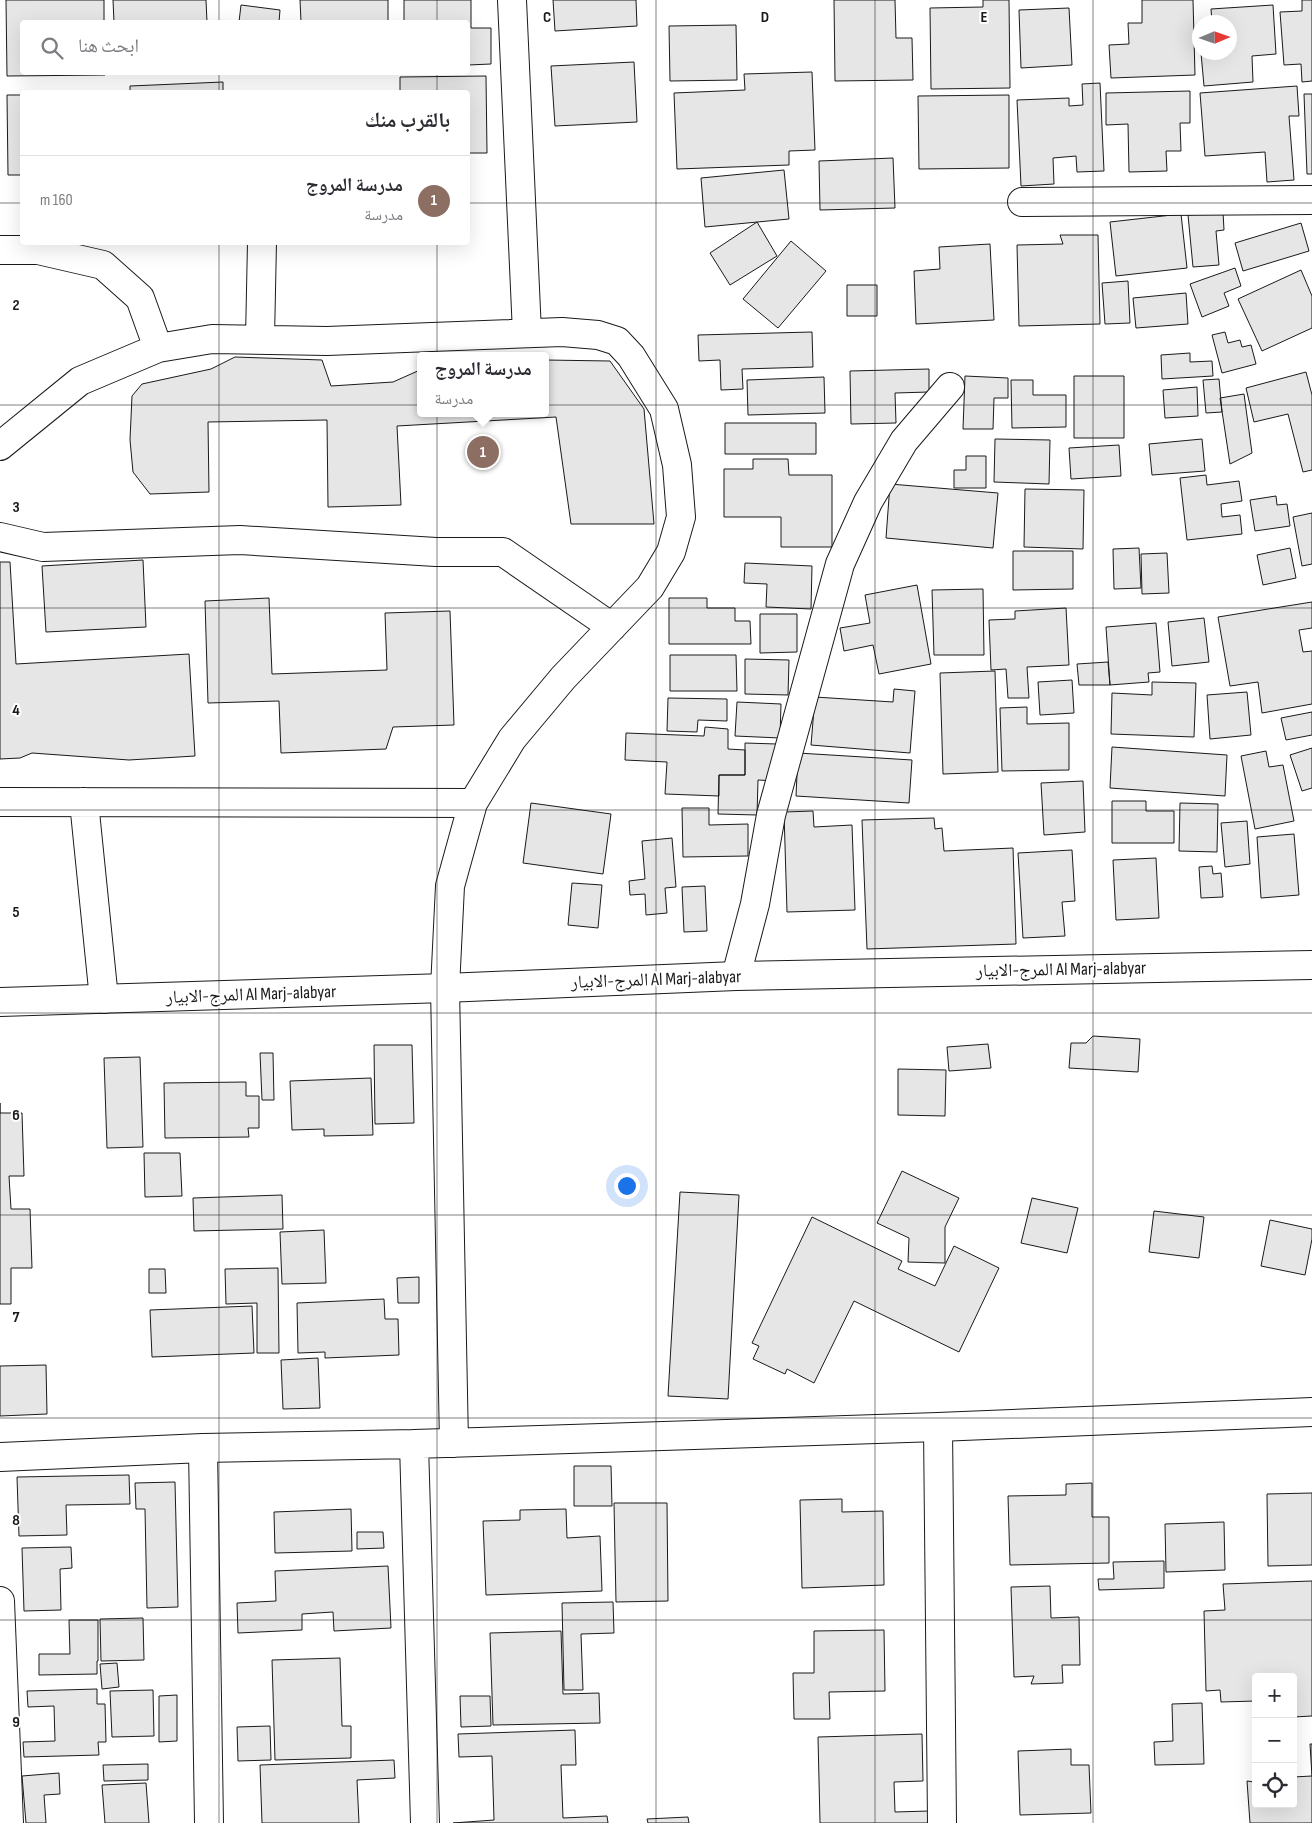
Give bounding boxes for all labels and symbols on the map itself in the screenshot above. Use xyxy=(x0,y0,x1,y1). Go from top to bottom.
text: C xyxy=(543,8,551,27)
text: D xyxy=(761,8,769,27)
text: E xyxy=(981,8,988,27)
north arrow xyxy=(1192,15,1237,60)
text: 2 xyxy=(12,296,20,315)
pin: 1 xyxy=(467,433,499,471)
text: 3 xyxy=(12,498,20,517)
text: 4 xyxy=(12,701,20,720)
text: 5 xyxy=(12,903,20,922)
street label: المرج-الابيار Al Marj-alabyar xyxy=(975,958,1146,983)
street label: المرج-الابيار Al Marj-alabyar xyxy=(570,966,742,994)
street label: المرج-الابيار Al Marj-alabyar xyxy=(165,981,337,1009)
text: 6 xyxy=(12,1106,20,1125)
your location xyxy=(614,1173,640,1199)
text: 7 xyxy=(13,1308,20,1327)
text: 8 xyxy=(12,1511,20,1530)
text: 9 xyxy=(12,1713,20,1732)

